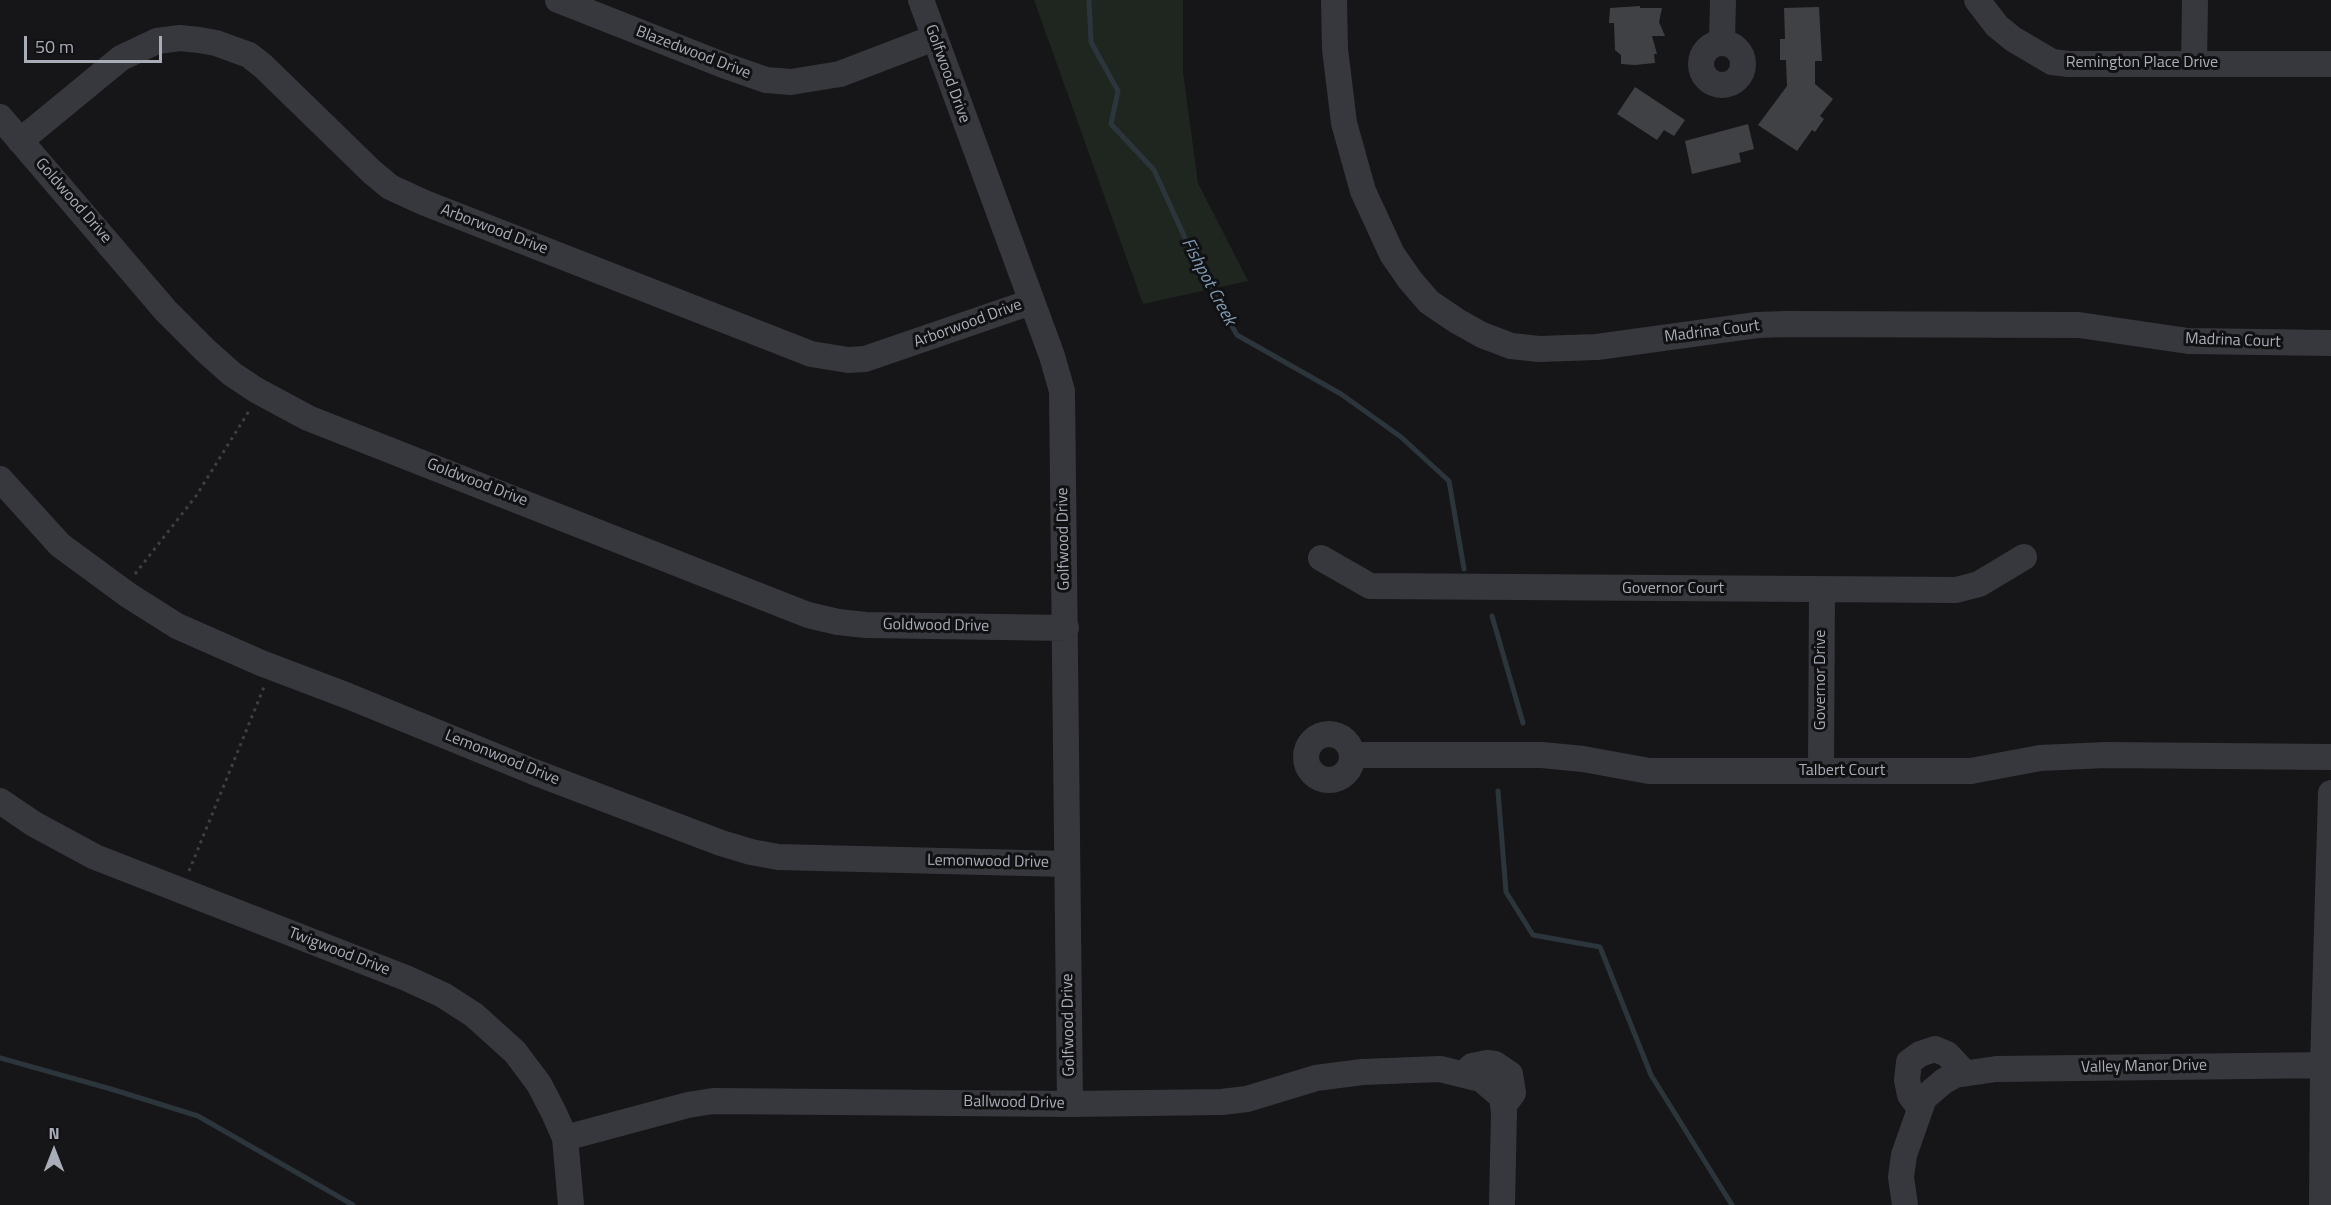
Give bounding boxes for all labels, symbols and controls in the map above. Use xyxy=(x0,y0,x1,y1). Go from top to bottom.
street label: Blazedwood Drive xyxy=(633,22,753,84)
street label: Golfwood Drive xyxy=(920,22,974,126)
scale bar xyxy=(27,24,165,62)
text: 50 m xyxy=(35,33,74,60)
street label: Remington Place Drive xyxy=(2066,53,2218,73)
street label: Goldwood Drive xyxy=(31,155,115,247)
street label: Arborwood Drive xyxy=(438,201,550,259)
water label: Fishpot Creek xyxy=(1176,235,1240,329)
street label: Arborwood Drive xyxy=(911,296,1025,352)
street label: Madrina Court xyxy=(1663,317,1761,347)
street label: Madrina Court xyxy=(2185,330,2281,352)
street label: Goldwood Drive xyxy=(424,455,530,511)
street label: Golfwood Drive xyxy=(1054,487,1074,591)
street label: Governor Court xyxy=(1622,579,1724,599)
street label: Goldwood Drive xyxy=(883,615,989,637)
street label: Governor Drive xyxy=(1811,630,1831,730)
street label: Lemonwood Drive xyxy=(442,726,562,790)
street label: Talbert Court xyxy=(1799,761,1885,781)
street label: Lemonwood Drive xyxy=(927,851,1049,873)
street label: Twigwood Drive xyxy=(286,924,392,980)
street label: Golfwood Drive xyxy=(1059,973,1079,1077)
street label: Valley Manor Drive xyxy=(2081,1056,2207,1078)
street label: Ballwood Drive xyxy=(963,1093,1065,1113)
north arrow xyxy=(24,1121,84,1181)
text: N xyxy=(48,1121,60,1145)

